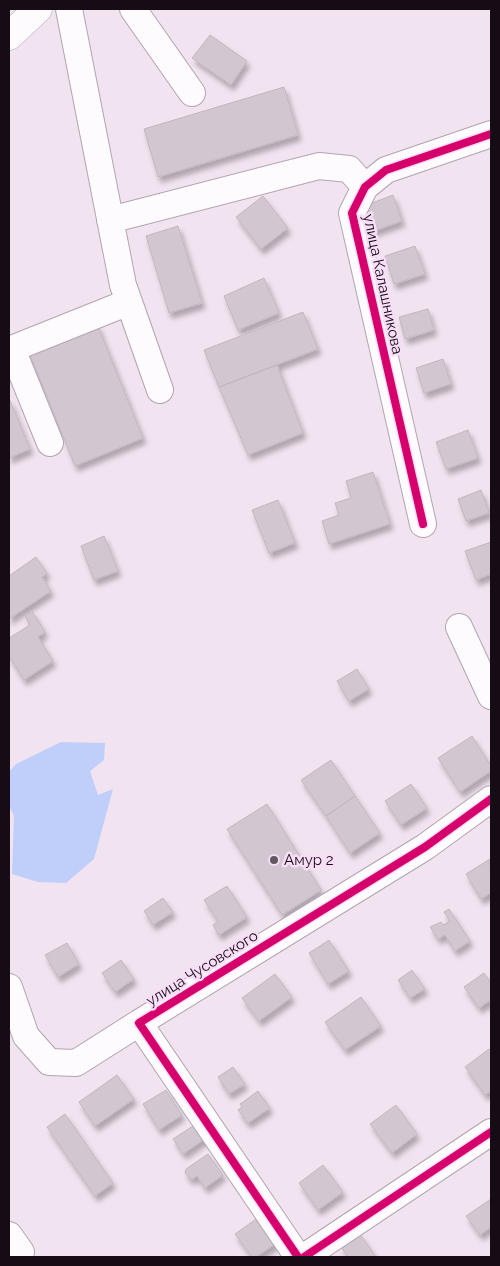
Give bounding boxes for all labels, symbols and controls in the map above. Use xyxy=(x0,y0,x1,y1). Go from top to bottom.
street label: улица Калашникова xyxy=(359,212,407,356)
place label: Амур 2 xyxy=(284,851,334,869)
marker: Амур 2 xyxy=(268,854,280,866)
street label: улица Чусовского xyxy=(143,926,261,1010)

